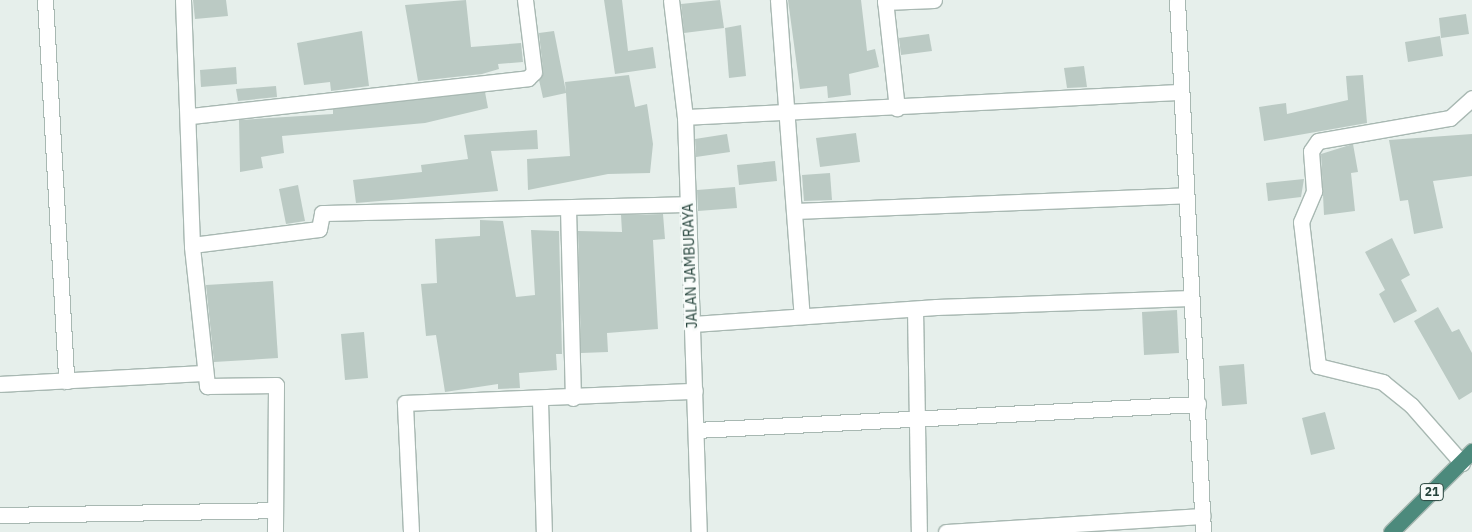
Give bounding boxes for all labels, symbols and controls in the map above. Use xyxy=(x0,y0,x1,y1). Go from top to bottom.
street label: JALAN JAMBURAYA xyxy=(679,203,701,329)
road number: 21 xyxy=(1420,482,1444,502)

